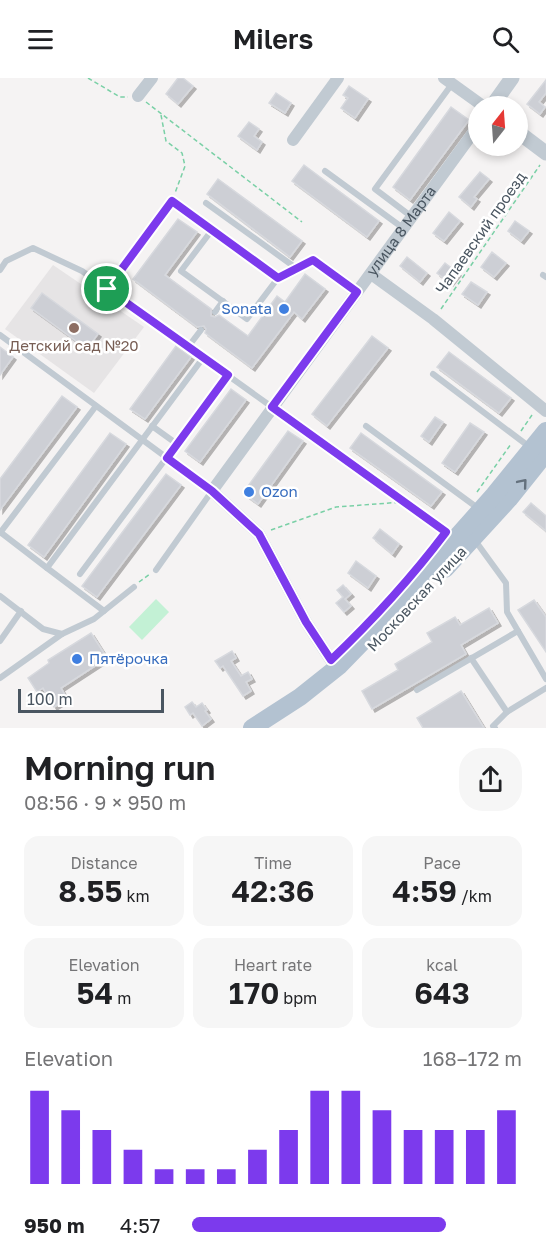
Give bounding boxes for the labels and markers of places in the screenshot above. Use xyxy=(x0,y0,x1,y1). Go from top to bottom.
pin xyxy=(81,263,132,314)
place label: Sonata xyxy=(221,299,272,317)
marker: Sonata xyxy=(277,302,291,316)
marker: Детский сад №20 xyxy=(67,321,81,335)
place label: Детский сад №20 xyxy=(9,336,139,354)
place label: Ozon xyxy=(261,482,298,500)
marker: Ozon xyxy=(242,485,256,499)
place label: Пятёрочка xyxy=(89,649,168,667)
marker: Пятёрочка xyxy=(70,652,84,666)

